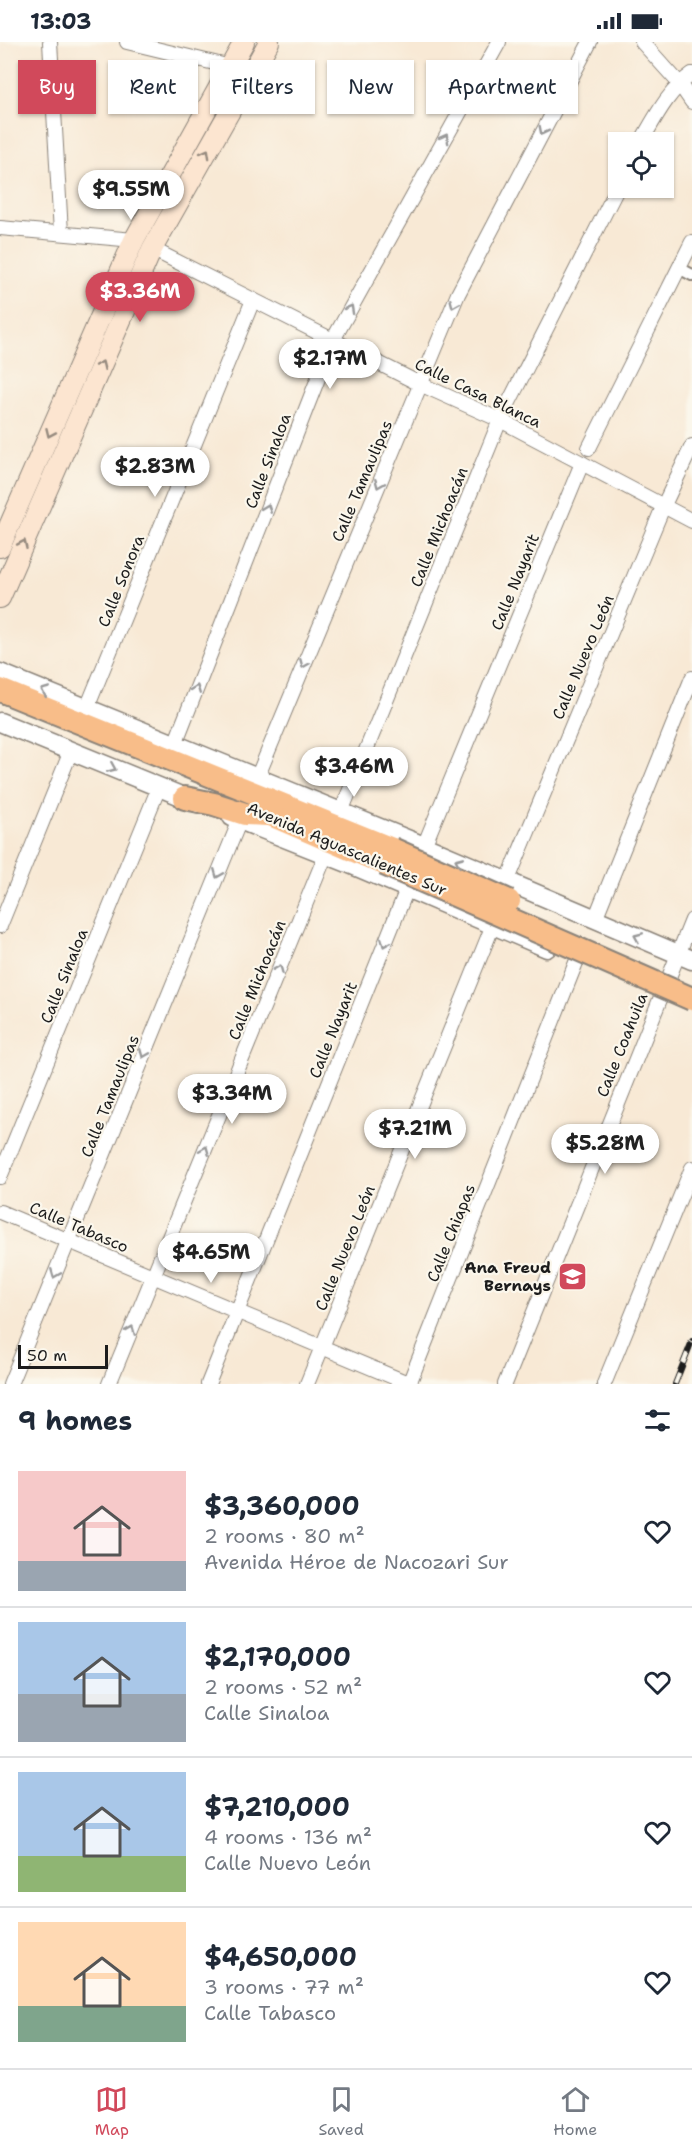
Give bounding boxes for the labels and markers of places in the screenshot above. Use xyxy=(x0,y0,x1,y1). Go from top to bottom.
pin: $9.55M xyxy=(82,170,180,221)
pin: $3.36M xyxy=(91,272,189,323)
pin: $2.17M xyxy=(281,339,379,390)
pin: $2.83M xyxy=(106,447,204,498)
pin: $3.46M xyxy=(305,747,403,798)
pin: $3.34M xyxy=(183,1074,281,1125)
pin: $7.21M xyxy=(366,1109,464,1160)
pin: $5.28M xyxy=(556,1124,654,1175)
pin: $4.65M xyxy=(162,1233,260,1284)
place label: Ana Freud Bernays xyxy=(464,1257,551,1296)
school or university icon: Ana Freud Bernays xyxy=(556,1260,588,1292)

